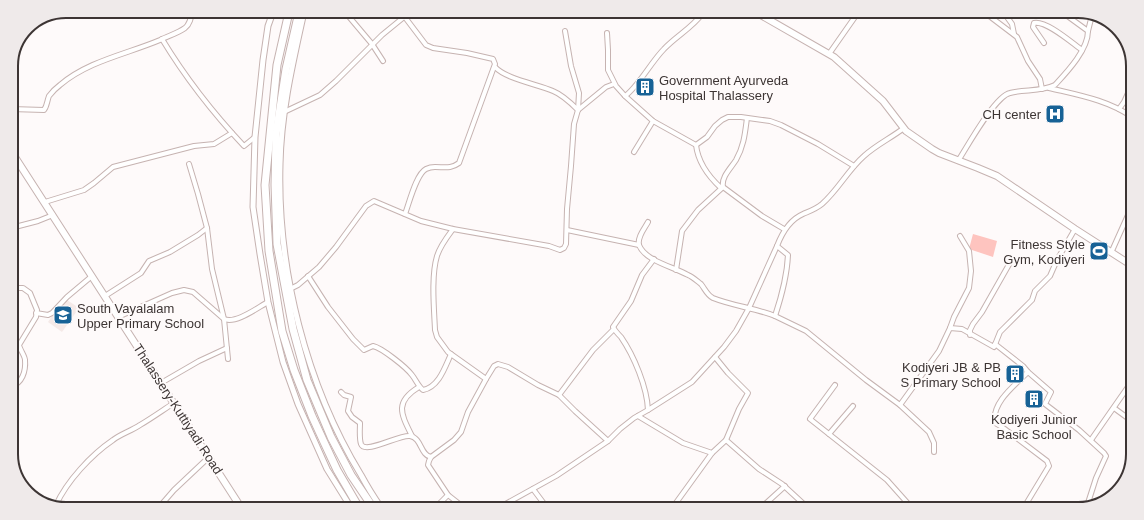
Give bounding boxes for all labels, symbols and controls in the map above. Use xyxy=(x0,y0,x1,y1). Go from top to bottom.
place label: Government Ayurveda Hospital Thalassery xyxy=(659,73,789,103)
building icon: Government Ayurveda Hospital Thalassery xyxy=(634,76,656,98)
hospital icon: CH center xyxy=(1044,103,1066,125)
place label: CH center xyxy=(982,107,1042,122)
place label: Fitness Style Gym, Kodiyeri xyxy=(1003,237,1085,267)
sports icon: Fitness Style Gym, Kodiyeri xyxy=(1088,240,1110,262)
place label: South Vayalalam Upper Primary School xyxy=(77,301,204,331)
school or university icon: South Vayalalam Upper Primary School xyxy=(52,304,74,326)
street label: Thalassery-Kuttiyadi Road xyxy=(130,341,226,477)
place label: Kodiyeri JB & PB S Primary School xyxy=(901,360,1001,390)
building icon: Kodiyeri JB & PB S Primary School xyxy=(1004,363,1026,385)
building icon: Kodiyeri Junior Basic School xyxy=(1023,388,1045,410)
place label: Kodiyeri Junior Basic School xyxy=(991,412,1078,442)

